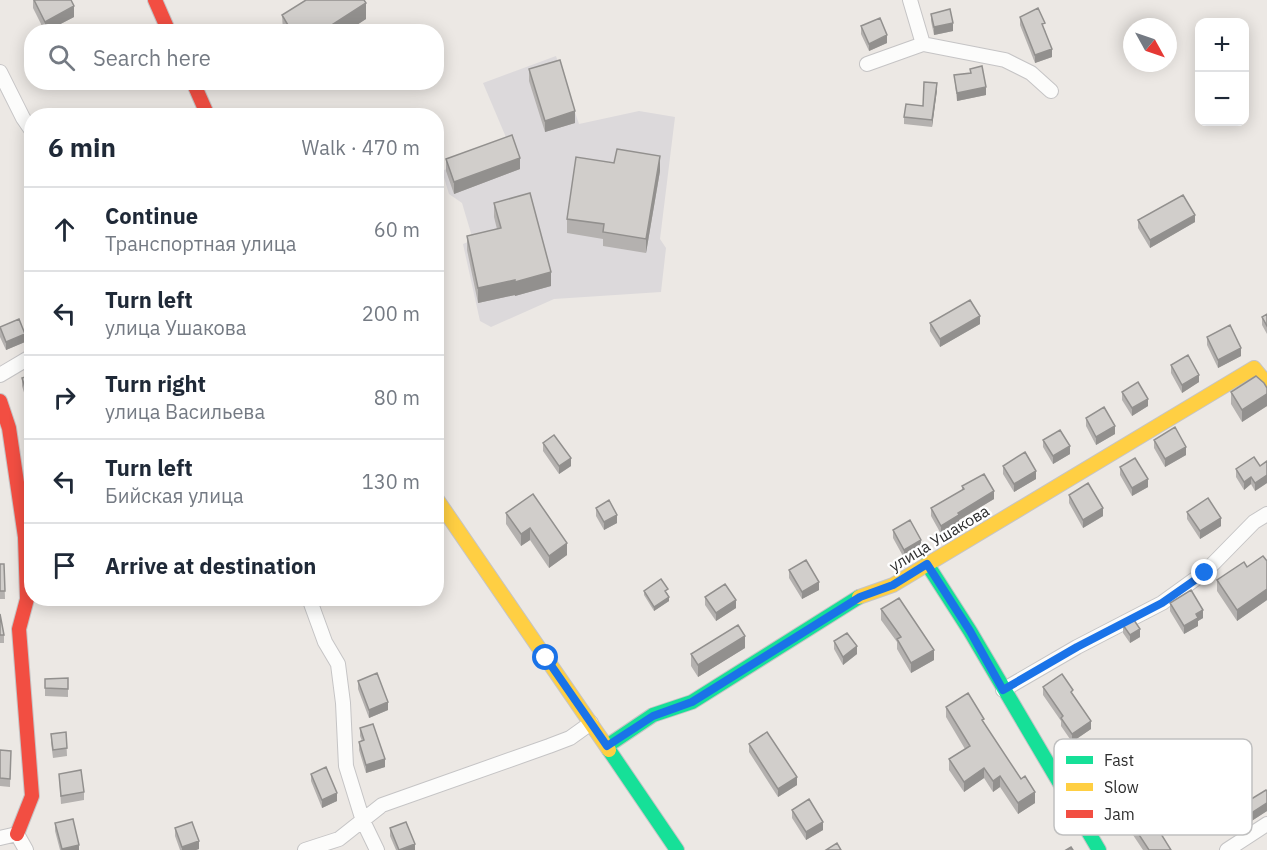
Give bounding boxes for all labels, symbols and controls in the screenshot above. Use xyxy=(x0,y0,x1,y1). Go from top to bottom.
north arrow xyxy=(1123,18,1177,72)
map controls xyxy=(1195,18,1249,126)
button: + xyxy=(1195,18,1249,72)
search box xyxy=(24,24,444,90)
icon: search xyxy=(45,41,78,74)
text: Search here xyxy=(93,43,211,72)
button: − xyxy=(1195,72,1249,126)
text: 6 min xyxy=(48,130,116,164)
text: Walk · 470 m xyxy=(302,134,420,161)
text: Continue xyxy=(105,201,198,230)
icon: ahead xyxy=(48,213,81,246)
text: 60 m xyxy=(374,216,420,243)
text: Транспортная улица xyxy=(105,230,296,257)
text: Turn left xyxy=(105,285,193,314)
icon: left xyxy=(48,297,81,330)
text: 200 m xyxy=(362,300,420,327)
text: улица Ушакова xyxy=(105,314,247,341)
text: Turn right xyxy=(105,369,206,398)
icon: right xyxy=(48,381,81,414)
text: 80 m xyxy=(374,384,420,411)
text: улица Васильева xyxy=(105,398,265,425)
text: Turn left xyxy=(105,453,193,482)
icon: left xyxy=(48,465,81,498)
text: 130 m xyxy=(362,468,420,495)
text: Бийская улица xyxy=(105,482,244,509)
street label: улица Ушакова xyxy=(885,500,993,576)
icon: arrive xyxy=(48,549,81,582)
text: Arrive at destination xyxy=(105,551,316,580)
route end xyxy=(1191,559,1217,585)
route start xyxy=(532,644,558,670)
legend xyxy=(1054,739,1252,835)
text: Fast xyxy=(1104,750,1134,770)
text: Slow xyxy=(1104,777,1139,797)
text: Jam xyxy=(1104,804,1135,824)

